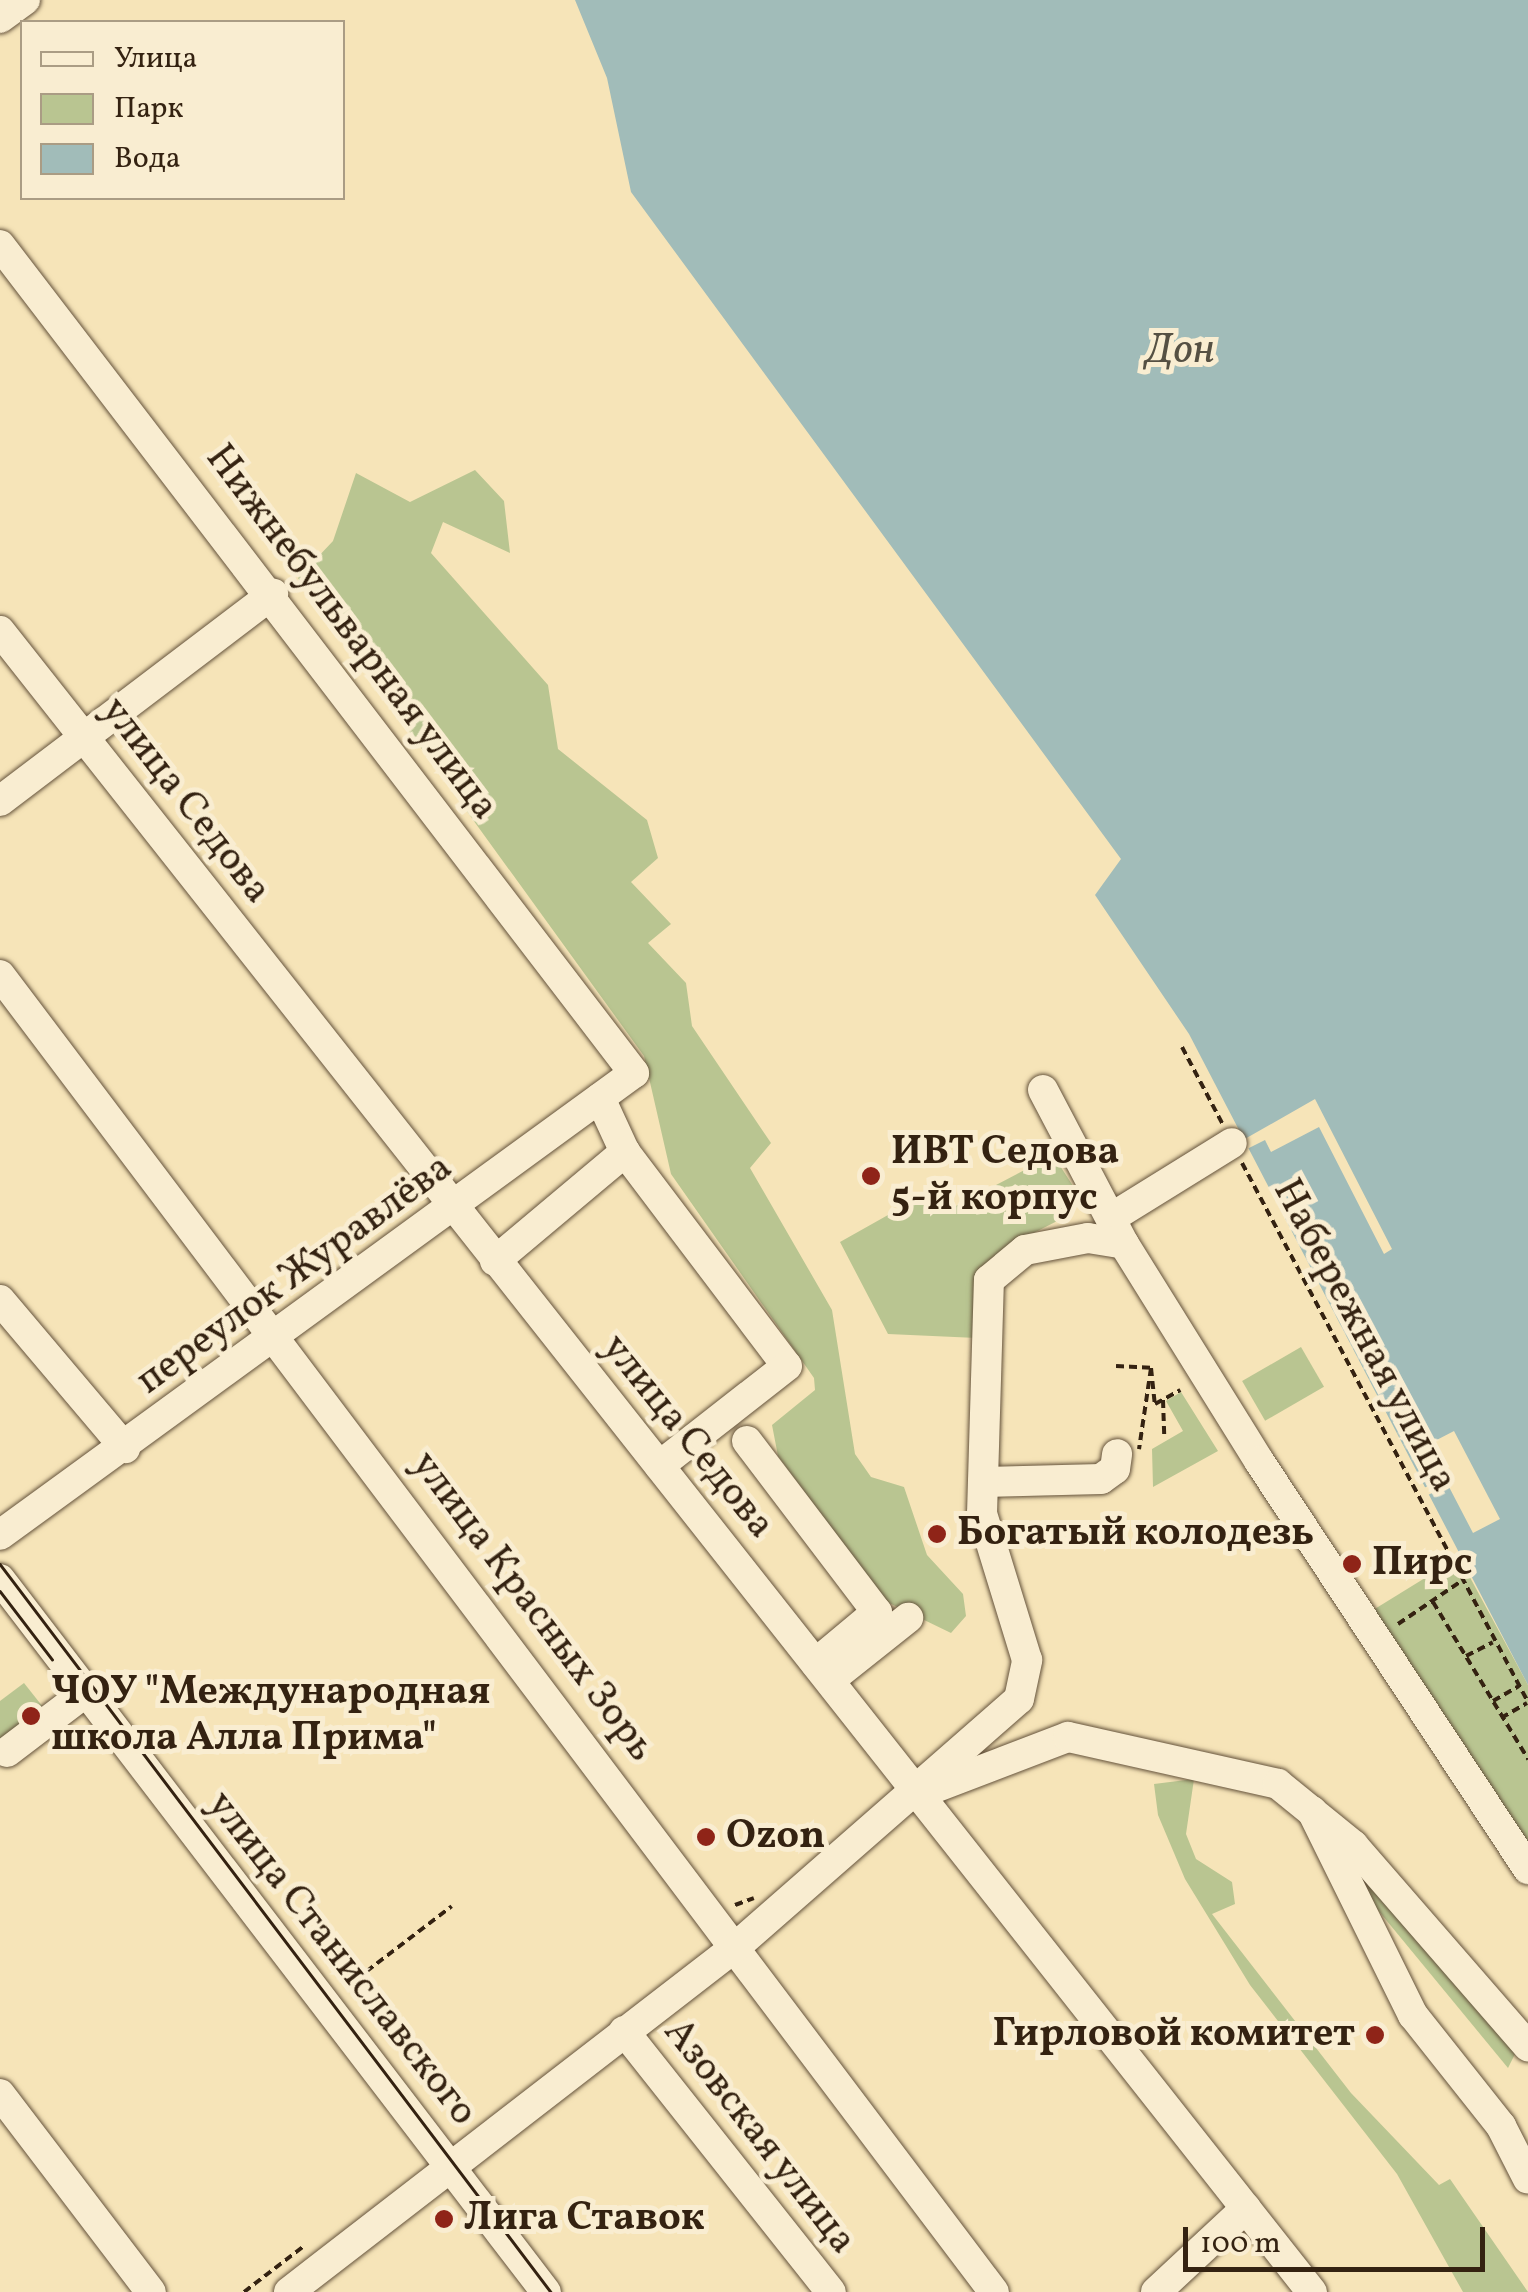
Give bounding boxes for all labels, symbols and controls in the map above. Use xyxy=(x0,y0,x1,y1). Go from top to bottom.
legend xyxy=(20,20,345,200)
text: Улица xyxy=(114,38,197,80)
text: Парк xyxy=(114,88,183,130)
text: Вода xyxy=(114,138,181,180)
water label: Дон xyxy=(1145,327,1215,377)
street label: Нижнебульварная улица xyxy=(194,435,508,831)
street label: улица Седова xyxy=(90,688,280,914)
place label: ИВТ Седова 5-й корпус xyxy=(891,1129,1121,1223)
street label: переулок Журавлёва xyxy=(128,1144,462,1406)
marker: ИВТ Седова 5-й корпус xyxy=(860,1165,882,1187)
street label: Набережная улица xyxy=(1261,1171,1467,1501)
street label: улица Седова xyxy=(590,1325,784,1549)
street label: улица Красных Зорь xyxy=(400,1442,664,1772)
place label: Богатый колодезь xyxy=(957,1510,1314,1558)
marker: Богатый колодезь xyxy=(926,1523,948,1545)
place label: Пирс xyxy=(1372,1540,1472,1588)
marker: Пирс xyxy=(1341,1553,1363,1575)
place label: ЧОУ "Международная школа Алла Прима" xyxy=(51,1669,492,1763)
marker: ЧОУ "Международная школа Алла Прима" xyxy=(20,1705,42,1727)
street label: улица Станиславского xyxy=(196,1782,486,2136)
place label: Ozon xyxy=(726,1813,825,1861)
marker: Ozon xyxy=(695,1826,717,1848)
street label: Азовская улица xyxy=(652,2009,866,2265)
place label: Гирловой комитет xyxy=(993,2011,1355,2059)
marker: Гирловой комитет xyxy=(1364,2024,1386,2046)
place label: Лига Ставок xyxy=(464,2195,705,2243)
scale bar xyxy=(1188,2207,1490,2269)
marker: Лига Ставок xyxy=(433,2208,455,2230)
text: 100 m xyxy=(1200,2223,1281,2265)

